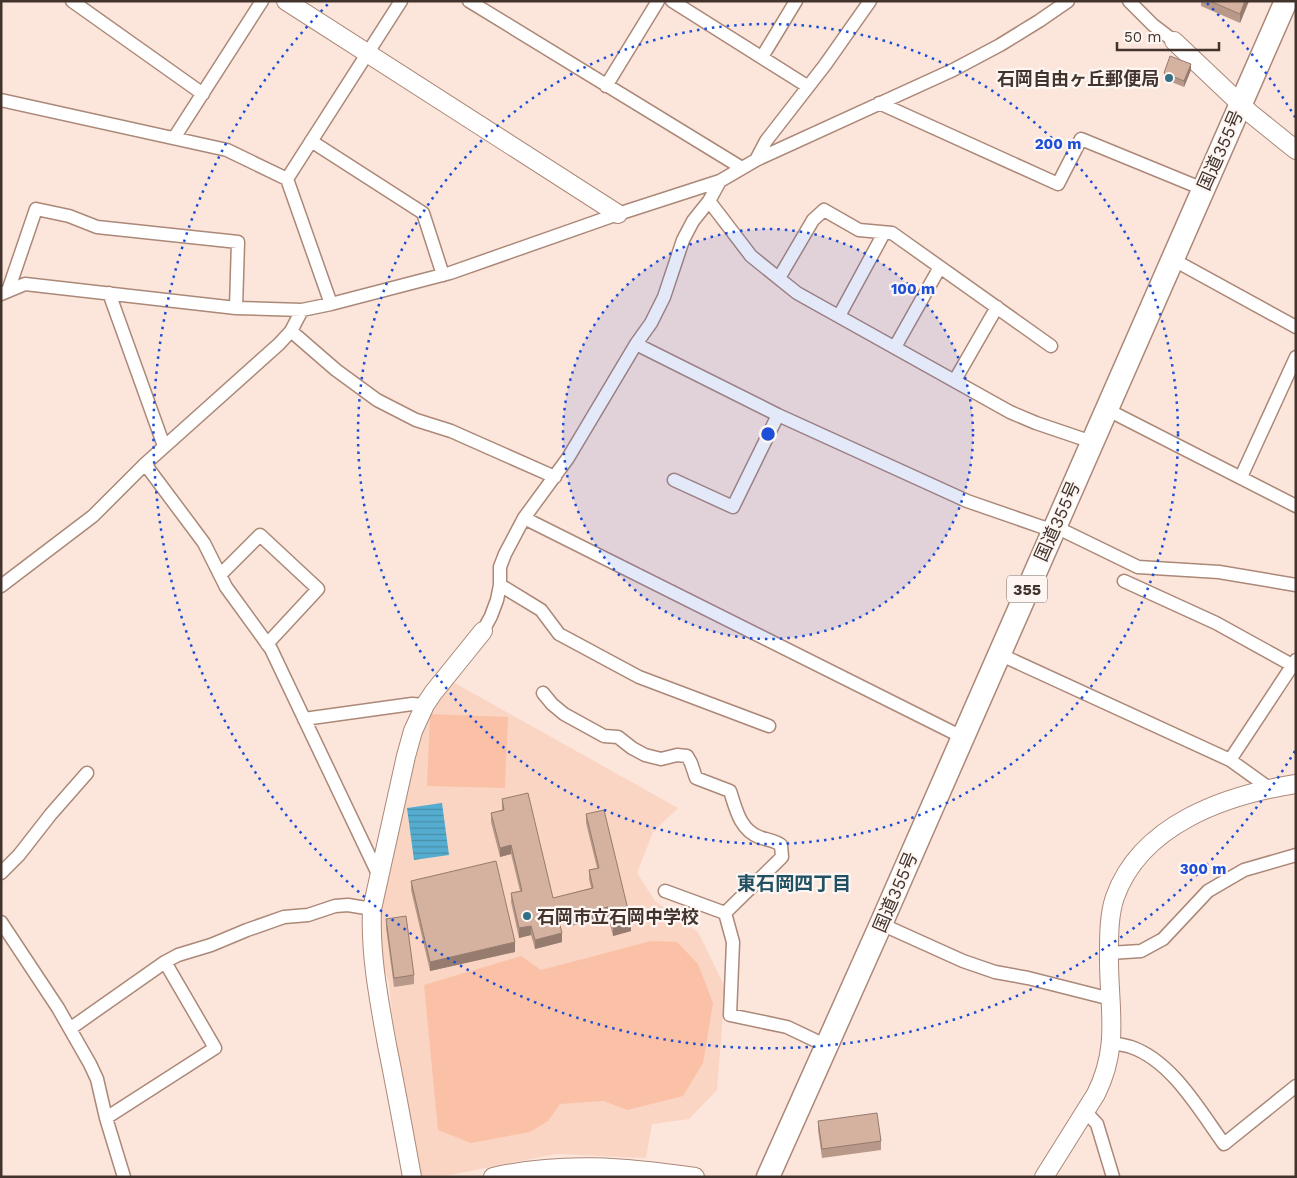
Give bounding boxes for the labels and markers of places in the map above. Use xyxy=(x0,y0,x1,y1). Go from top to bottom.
place label: 石岡自由ヶ丘郵便局 xyxy=(997,68,1159,89)
marker: 石岡自由ヶ丘郵便局 xyxy=(1163,72,1175,84)
centre of rings xyxy=(759,425,777,443)
place label: 石岡市立石岡中学校 xyxy=(537,906,699,927)
marker: 石岡市立石岡中学校 xyxy=(521,910,533,922)

